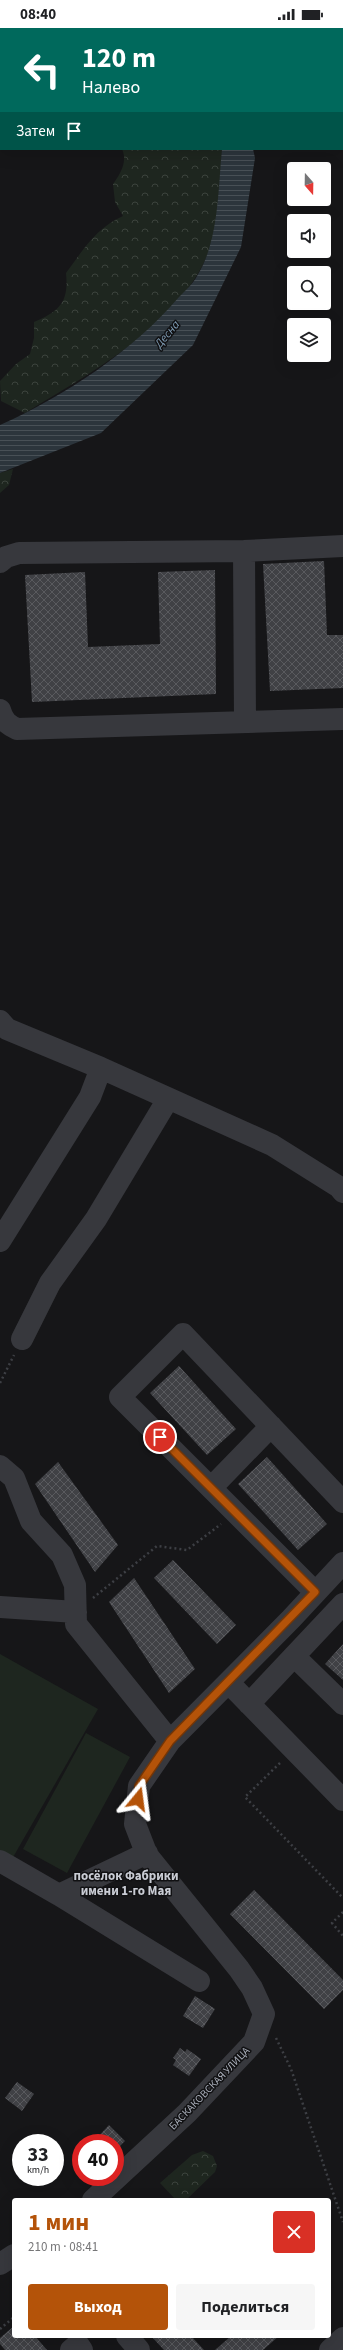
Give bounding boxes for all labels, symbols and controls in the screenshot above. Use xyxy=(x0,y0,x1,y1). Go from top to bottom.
text: 08:40 xyxy=(20,4,56,25)
text: 120 m xyxy=(82,38,156,78)
icon: left xyxy=(16,44,68,96)
text: Налево xyxy=(82,75,140,100)
icon: arrive xyxy=(63,120,85,142)
text: Затем xyxy=(16,121,55,142)
north arrow xyxy=(287,162,331,206)
map controls xyxy=(287,162,331,362)
button: sound xyxy=(287,214,331,258)
button: search xyxy=(287,266,331,310)
water label: Десна xyxy=(150,316,184,353)
button: layers xyxy=(287,318,331,362)
pin xyxy=(143,1420,177,1454)
icon: arrive xyxy=(149,1426,171,1448)
position arrow xyxy=(117,1778,159,1820)
district label: посёлок Фабрики имени 1-го Мая xyxy=(73,1867,179,1900)
street label: БАСКАКОВСКАЯ УЛИЦА xyxy=(166,2043,253,2133)
speed limit sign: 40 xyxy=(72,2134,124,2186)
text: 33 xyxy=(27,2141,49,2169)
text: km/h xyxy=(27,2163,49,2177)
text: 1 мин xyxy=(28,2205,89,2240)
button: close xyxy=(273,2211,315,2253)
text: 210 m · 08:41 xyxy=(28,2238,98,2256)
button: Выход xyxy=(28,2284,168,2330)
button: Поделиться xyxy=(176,2284,315,2330)

